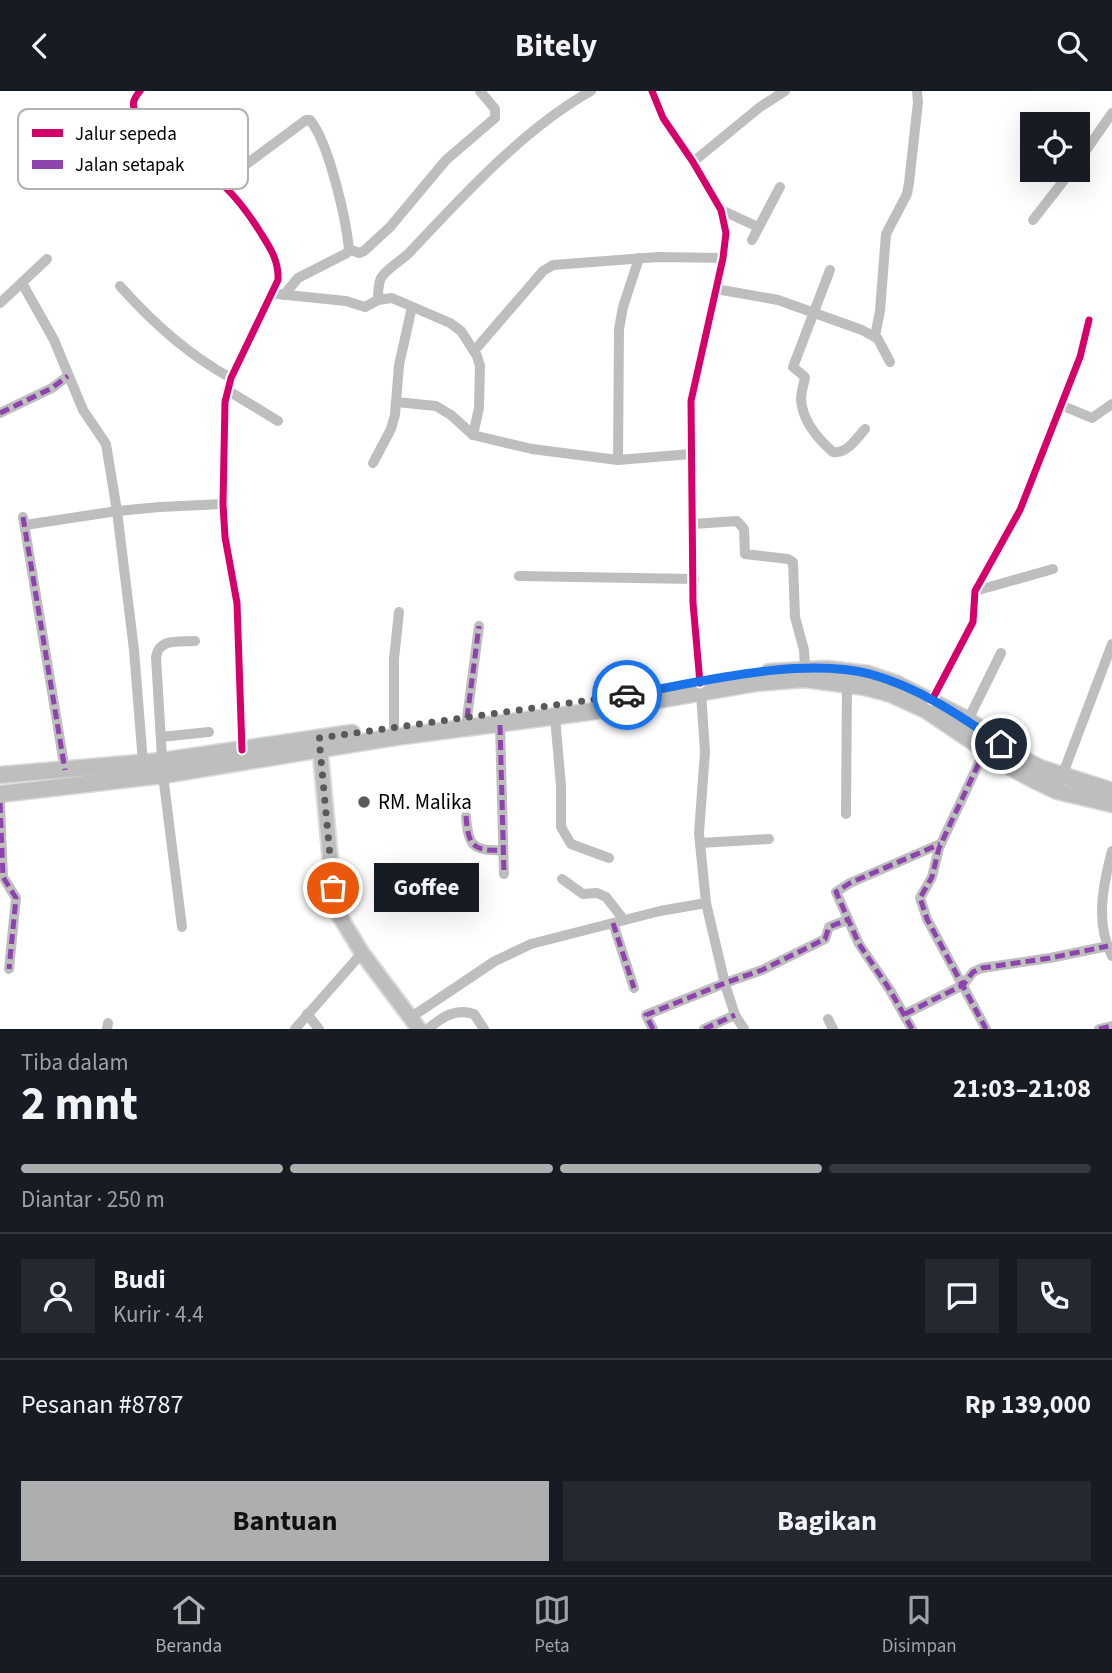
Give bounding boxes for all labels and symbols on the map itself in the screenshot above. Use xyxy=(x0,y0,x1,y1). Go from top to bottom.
legend xyxy=(18,109,248,189)
text: Jalur sepeda xyxy=(75,121,177,148)
text: Jalan setapak xyxy=(75,152,185,179)
courier xyxy=(592,660,662,730)
pin xyxy=(971,714,1031,774)
place label: RM. Malika xyxy=(378,787,472,817)
marker: RM. Malika xyxy=(356,794,372,810)
pin xyxy=(303,858,363,918)
callout: Goffee xyxy=(375,863,480,913)

